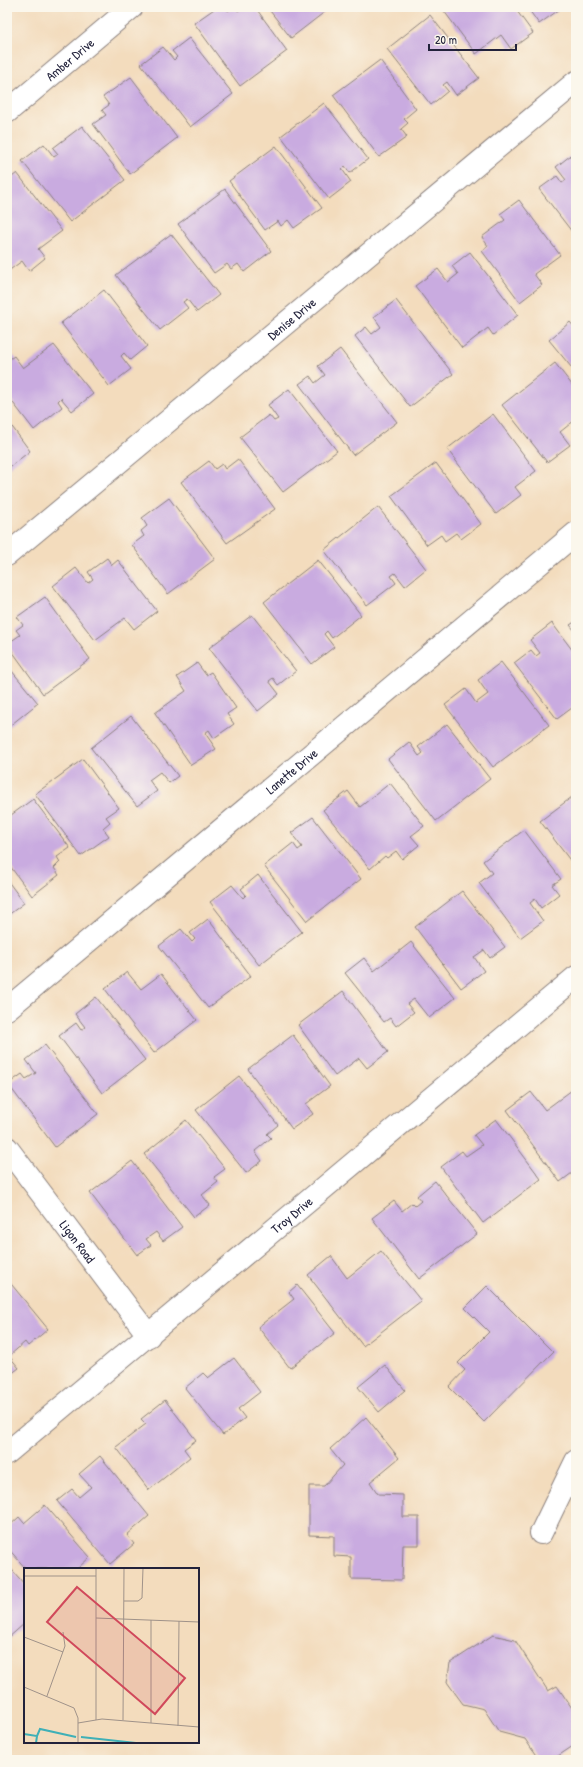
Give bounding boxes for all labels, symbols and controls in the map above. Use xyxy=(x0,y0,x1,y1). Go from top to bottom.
scale bar xyxy=(429,26,516,52)
text: 20 m xyxy=(435,31,457,48)
street label: Amber Drive xyxy=(42,34,98,85)
street label: Denise Drive xyxy=(264,293,320,344)
street label: Lanette Drive xyxy=(262,744,321,798)
street label: Troy Drive xyxy=(267,1192,316,1238)
street label: Ligon Road xyxy=(56,1216,99,1266)
inset map xyxy=(24,1568,199,1743)

